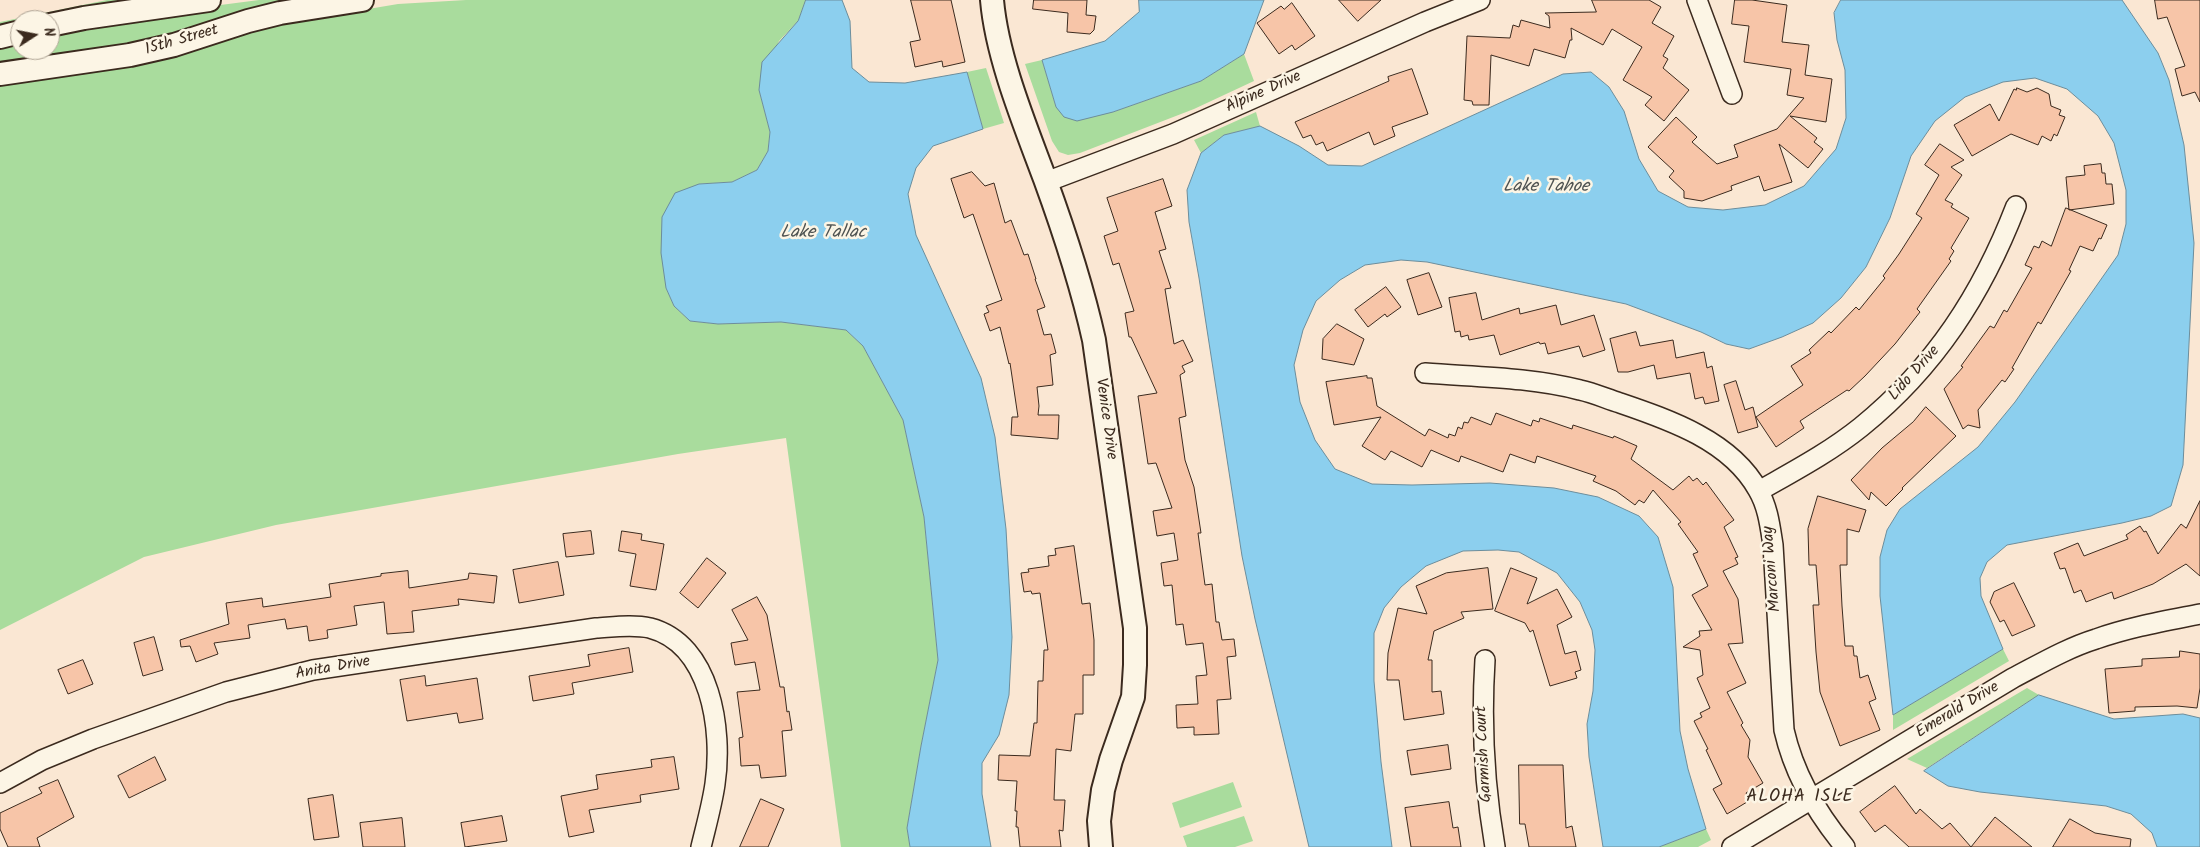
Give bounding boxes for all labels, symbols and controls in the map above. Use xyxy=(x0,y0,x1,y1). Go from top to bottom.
north arrow xyxy=(10,10,60,60)
street label: 15th Street xyxy=(143,21,221,61)
text: N xyxy=(37,26,60,39)
street label: Alpine Drive xyxy=(1223,68,1305,118)
water label: Lake Tahoe xyxy=(1503,177,1589,199)
water label: Lake Tallac xyxy=(780,223,866,245)
street label: Lido Drive xyxy=(1885,342,1945,406)
street label: Venice Drive xyxy=(1090,377,1120,461)
street label: Marconi Way xyxy=(1760,525,1786,613)
street label: Anita Drive xyxy=(294,653,372,685)
street label: Emerald Drive xyxy=(1913,679,2003,743)
street label: Garmish Court xyxy=(1473,705,1497,803)
district label: ALOHA ISLE xyxy=(1745,787,1855,809)

